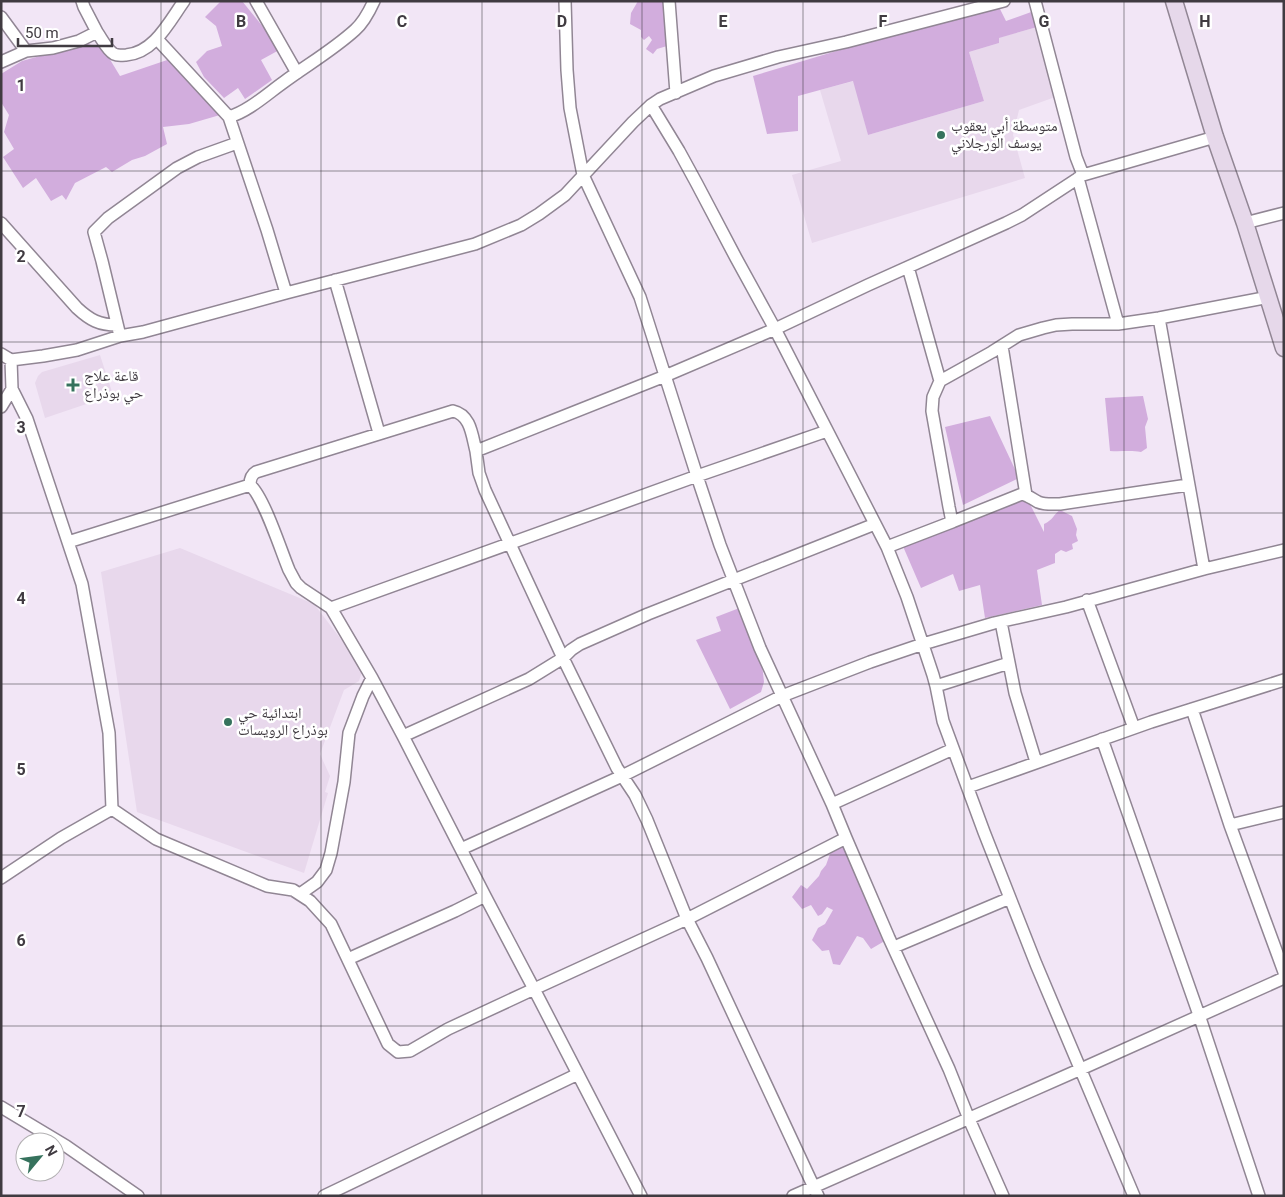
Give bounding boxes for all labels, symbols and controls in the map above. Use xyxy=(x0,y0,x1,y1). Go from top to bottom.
text: B xyxy=(236,12,246,31)
text: C xyxy=(397,12,407,31)
text: D xyxy=(557,12,567,31)
text: E xyxy=(719,12,728,31)
text: F xyxy=(879,12,888,31)
text: G xyxy=(1039,12,1050,31)
text: H xyxy=(1199,12,1211,31)
scale bar xyxy=(18,15,111,47)
text: 50 m xyxy=(25,24,59,42)
text: 1 xyxy=(16,76,26,95)
place label: متوسطة أبي يعقوب يوسف الورجلاني xyxy=(951,117,1058,155)
marker: متوسطة أبي يعقوب يوسف الورجلاني xyxy=(935,129,947,141)
text: 2 xyxy=(16,247,26,266)
place label: قاعة علاج حي بوذراع xyxy=(84,367,144,405)
marker: قاعة علاج حي بوذراع xyxy=(66,378,80,392)
text: 3 xyxy=(16,418,26,437)
text: 4 xyxy=(16,589,26,608)
place label: ابتدائية حي بوذراع الرويسات xyxy=(238,704,328,740)
marker: ابتدائية حي بوذراع الرويسات xyxy=(222,716,234,728)
text: 5 xyxy=(16,760,26,779)
text: 6 xyxy=(16,931,26,950)
text: 7 xyxy=(16,1102,26,1121)
north arrow xyxy=(15,1132,65,1182)
text: N xyxy=(42,1142,61,1159)

